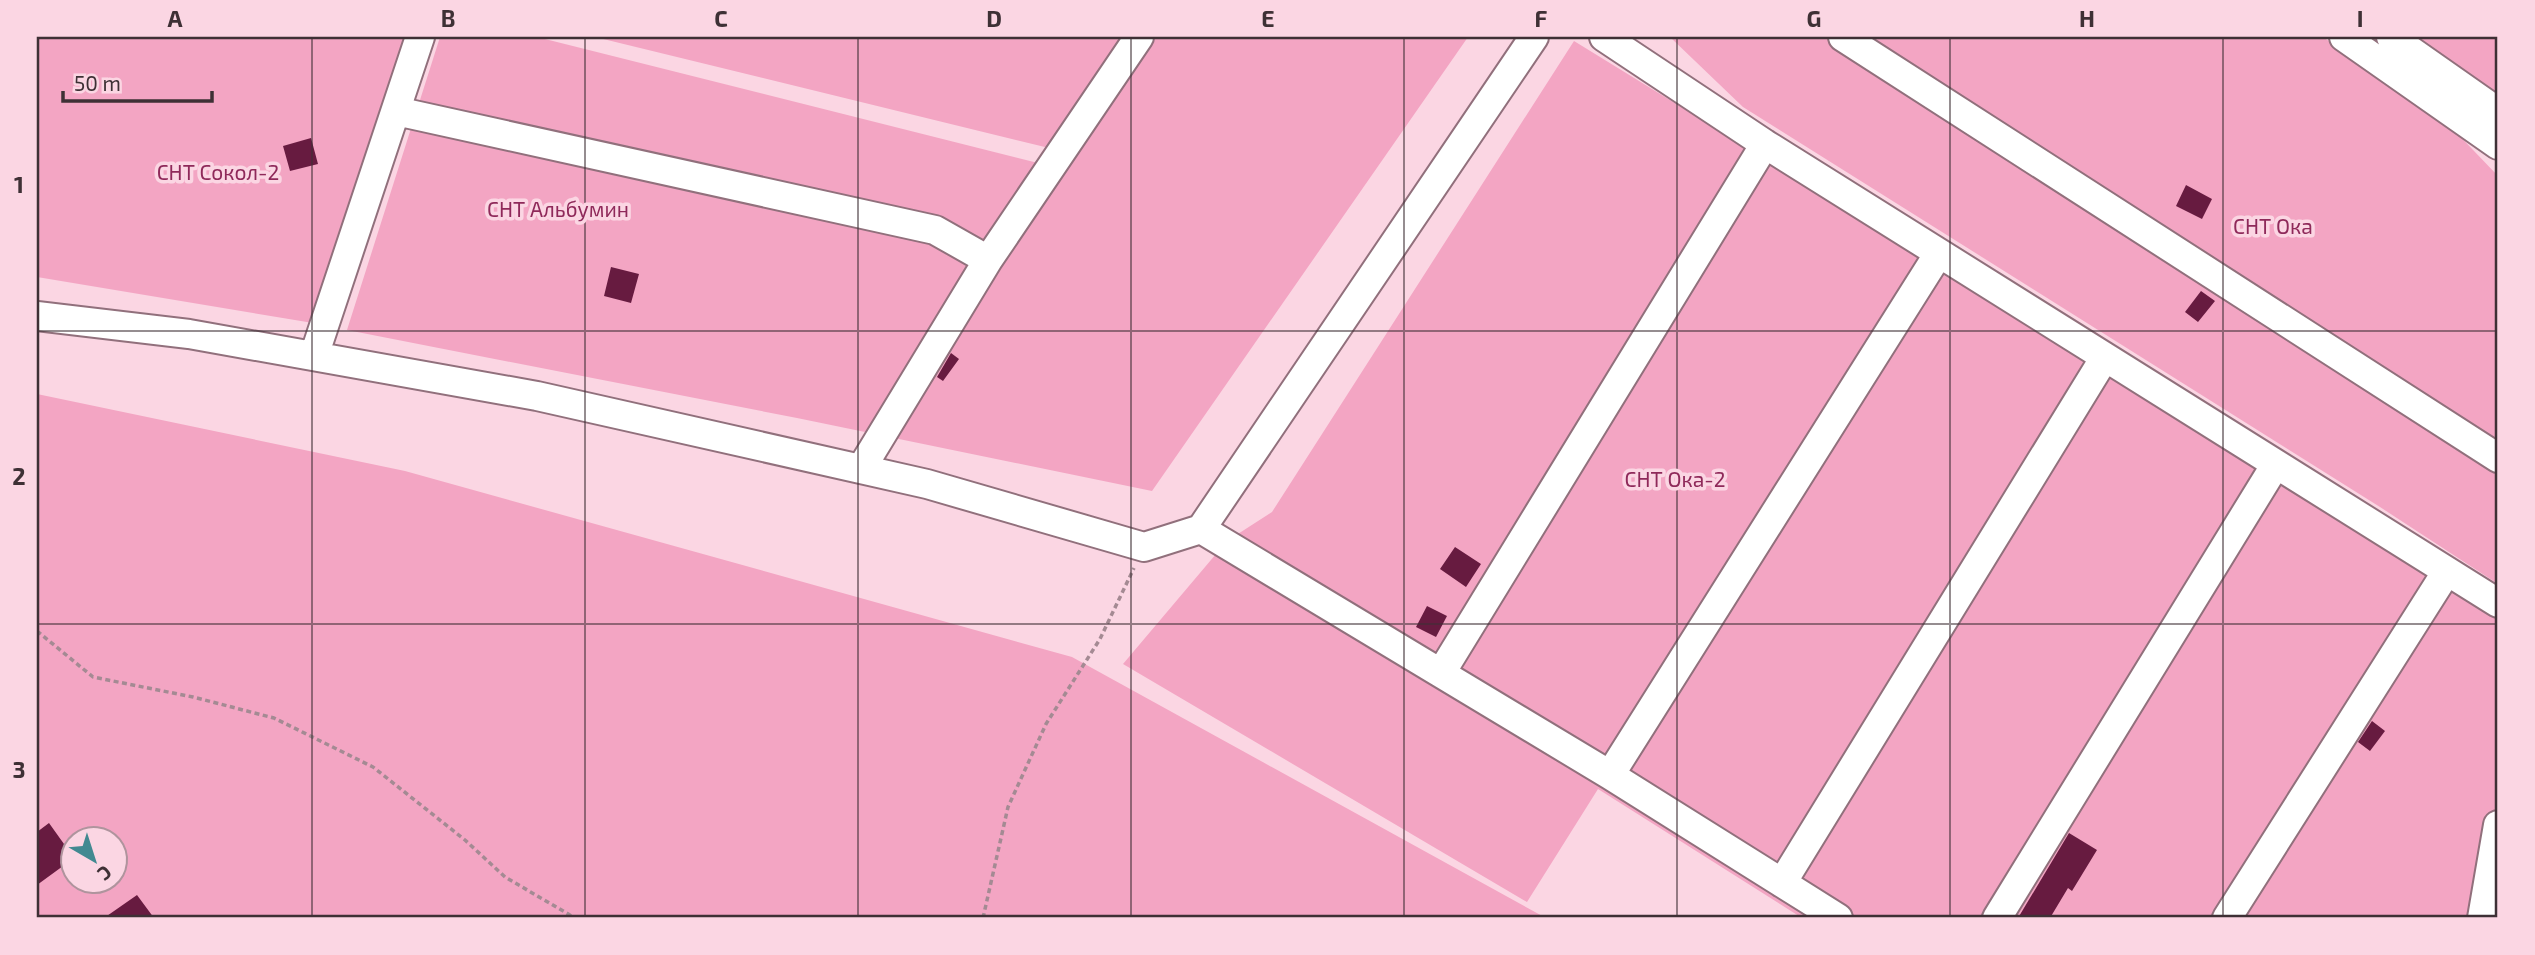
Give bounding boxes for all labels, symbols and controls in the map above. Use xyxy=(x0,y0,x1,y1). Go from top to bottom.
text: A xyxy=(167,4,183,32)
text: B xyxy=(441,4,455,32)
text: C xyxy=(714,4,728,32)
text: D xyxy=(986,4,1002,32)
text: E xyxy=(1261,4,1275,32)
text: F xyxy=(1535,4,1548,32)
text: G xyxy=(1807,4,1821,32)
text: H xyxy=(2079,4,2095,32)
text: I xyxy=(2357,4,2363,32)
scale bar xyxy=(63,60,212,104)
text: 50 m xyxy=(74,70,121,95)
park label: СНТ Сокол-2 xyxy=(157,159,279,184)
text: 1 xyxy=(14,170,24,198)
park label: СНТ Альбумин xyxy=(487,196,629,222)
park label: СНТ Ока xyxy=(2233,213,2313,238)
text: 2 xyxy=(12,462,26,490)
park label: СНТ Ока-2 xyxy=(1625,466,1726,491)
text: 3 xyxy=(12,755,26,783)
north arrow xyxy=(60,825,130,895)
text: С xyxy=(93,861,117,886)

